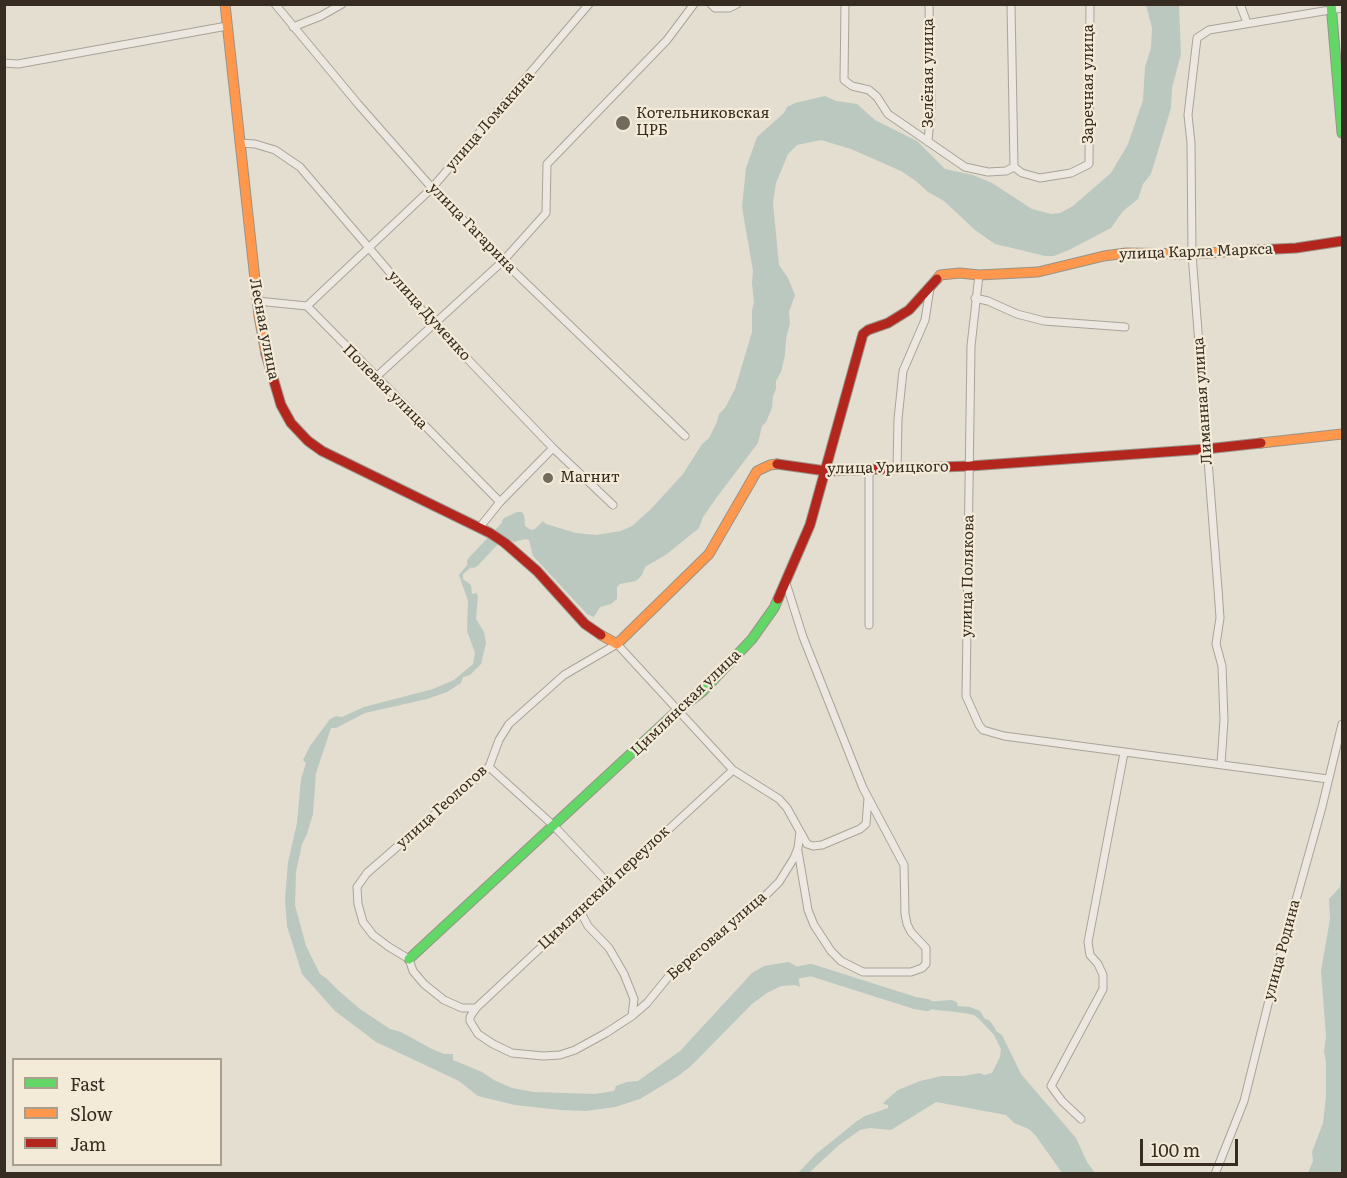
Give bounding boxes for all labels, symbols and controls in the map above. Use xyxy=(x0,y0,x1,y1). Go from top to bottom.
street label: Зелёная улица xyxy=(920,18,938,128)
street label: Заречная улица xyxy=(1080,24,1098,144)
street label: улица Ломакина xyxy=(442,67,538,175)
place label: Котельниковская ЦРБ xyxy=(636,105,769,140)
marker: Котельниковская ЦРБ xyxy=(614,114,632,132)
street label: улица Гагарина xyxy=(424,179,520,277)
street label: улица Карла Маркса xyxy=(1119,240,1273,264)
street label: улица Думенко xyxy=(384,267,474,365)
street label: Лесная улица xyxy=(245,277,283,381)
street label: Лиманная улица xyxy=(1190,337,1216,465)
street label: Полевая улица xyxy=(339,341,431,433)
street label: улица Урицкого xyxy=(827,458,949,478)
place label: Магнит xyxy=(560,469,620,487)
marker: Магнит xyxy=(541,471,555,485)
street label: улица Полякова xyxy=(958,514,978,638)
street label: Цимлянская улица xyxy=(627,646,745,760)
street label: улица Геологов xyxy=(393,762,491,852)
street label: Цимлянский переулок xyxy=(535,822,673,954)
street label: Береговая улица xyxy=(664,888,770,984)
street label: улица Родина xyxy=(1260,897,1304,1003)
legend xyxy=(12,1058,222,1166)
text: Fast xyxy=(70,1070,105,1097)
text: Slow xyxy=(70,1100,112,1127)
scale bar xyxy=(1143,1127,1240,1165)
text: Jam xyxy=(70,1130,106,1157)
text: 100 m xyxy=(1151,1136,1200,1163)

